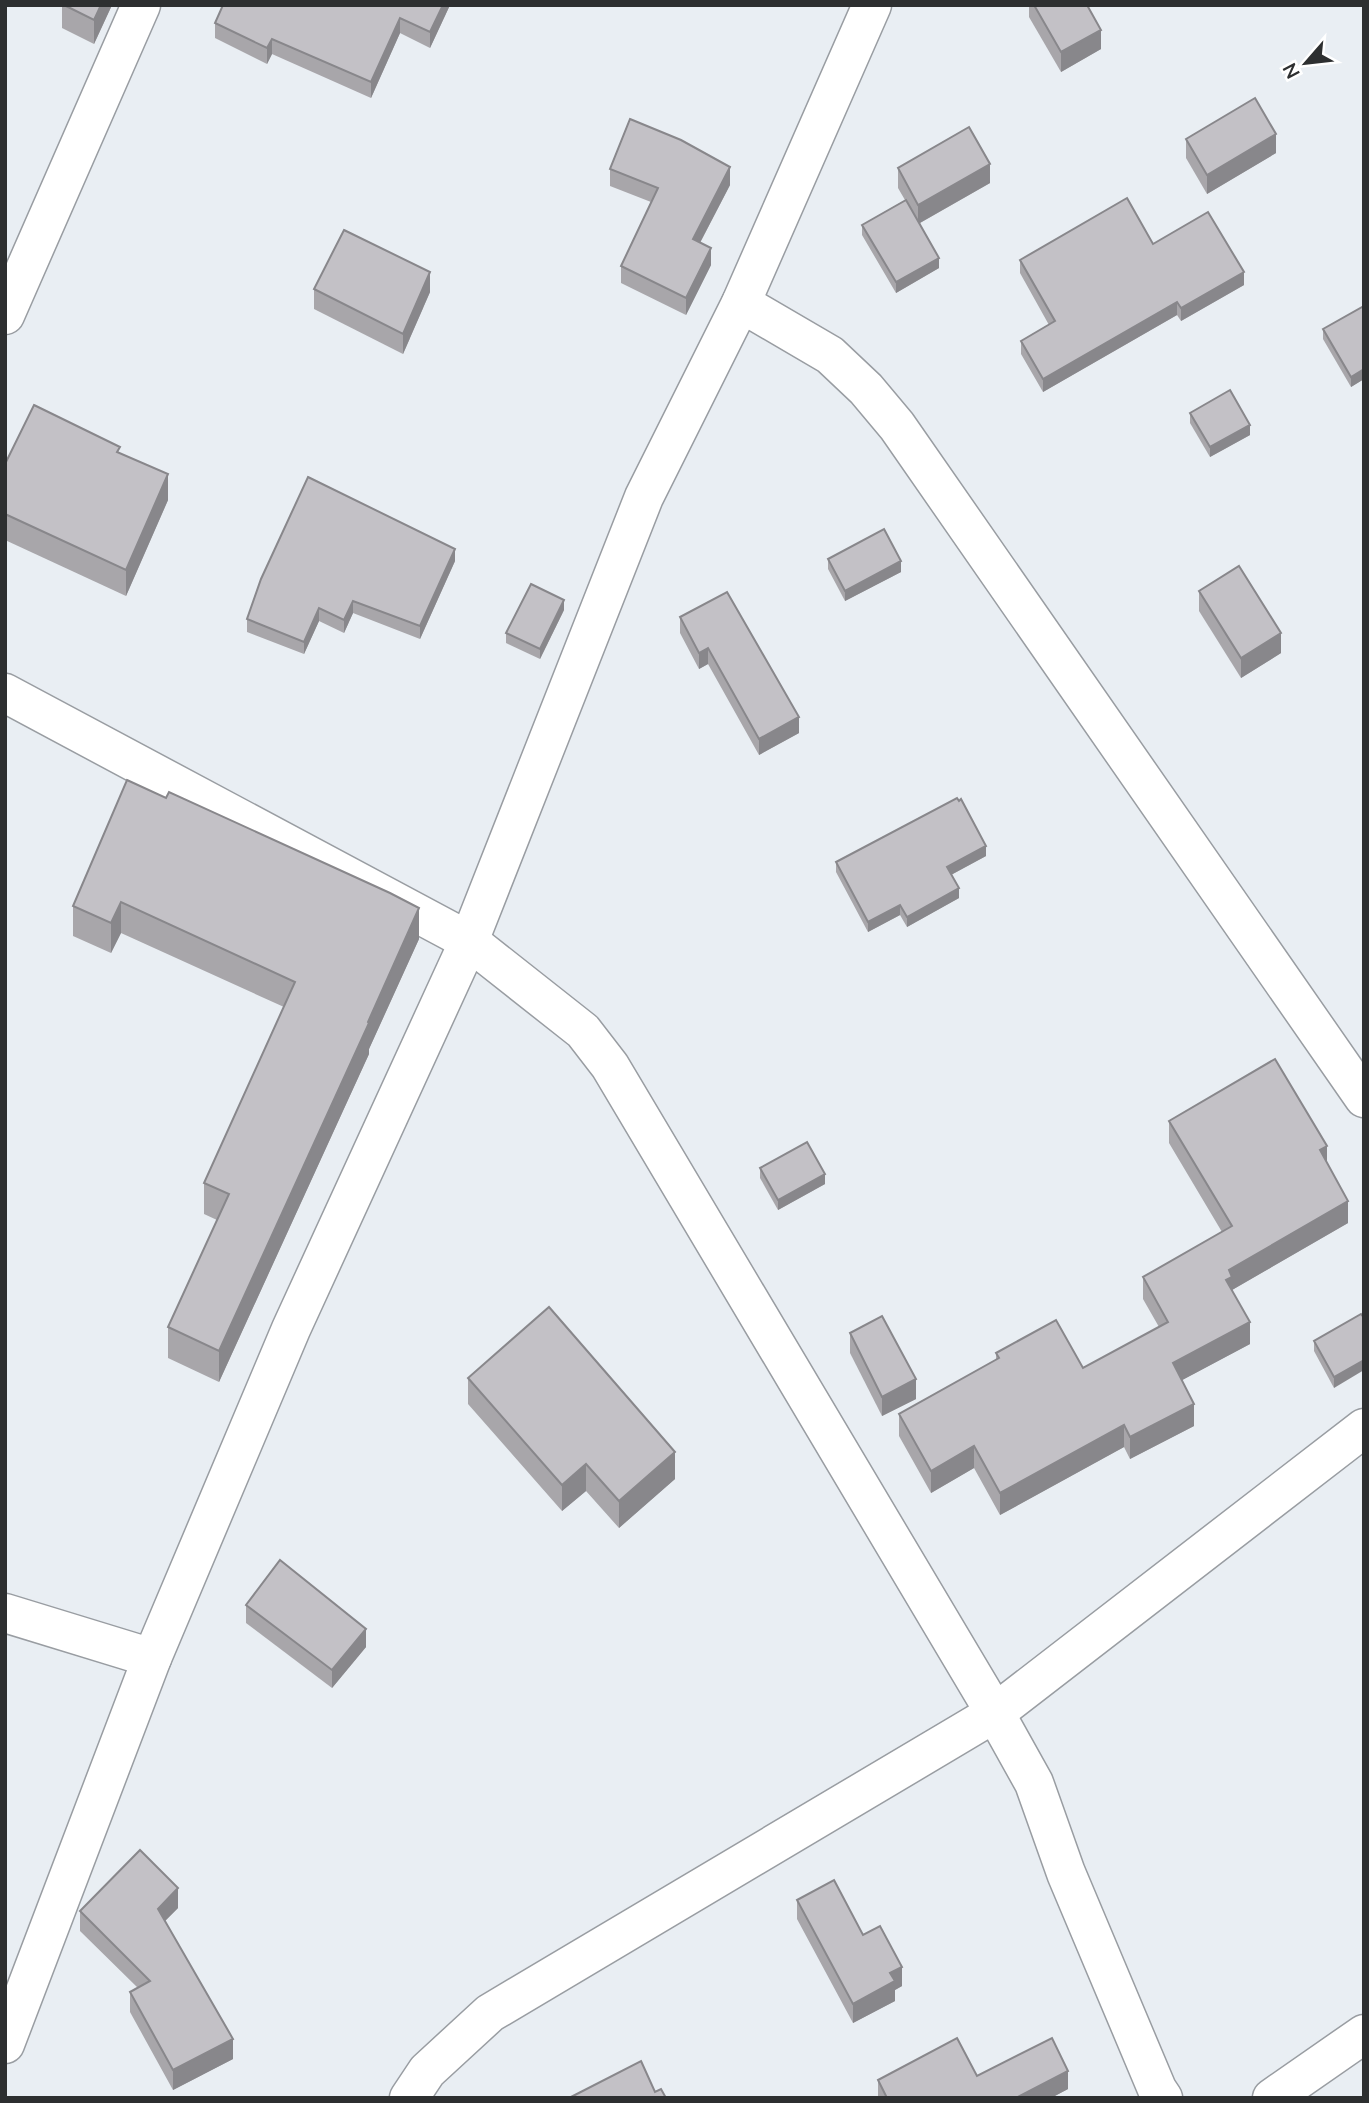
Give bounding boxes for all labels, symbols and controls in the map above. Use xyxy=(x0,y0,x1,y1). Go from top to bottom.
north arrow xyxy=(1271,28,1341,98)
text: N xyxy=(1277,59,1305,83)

